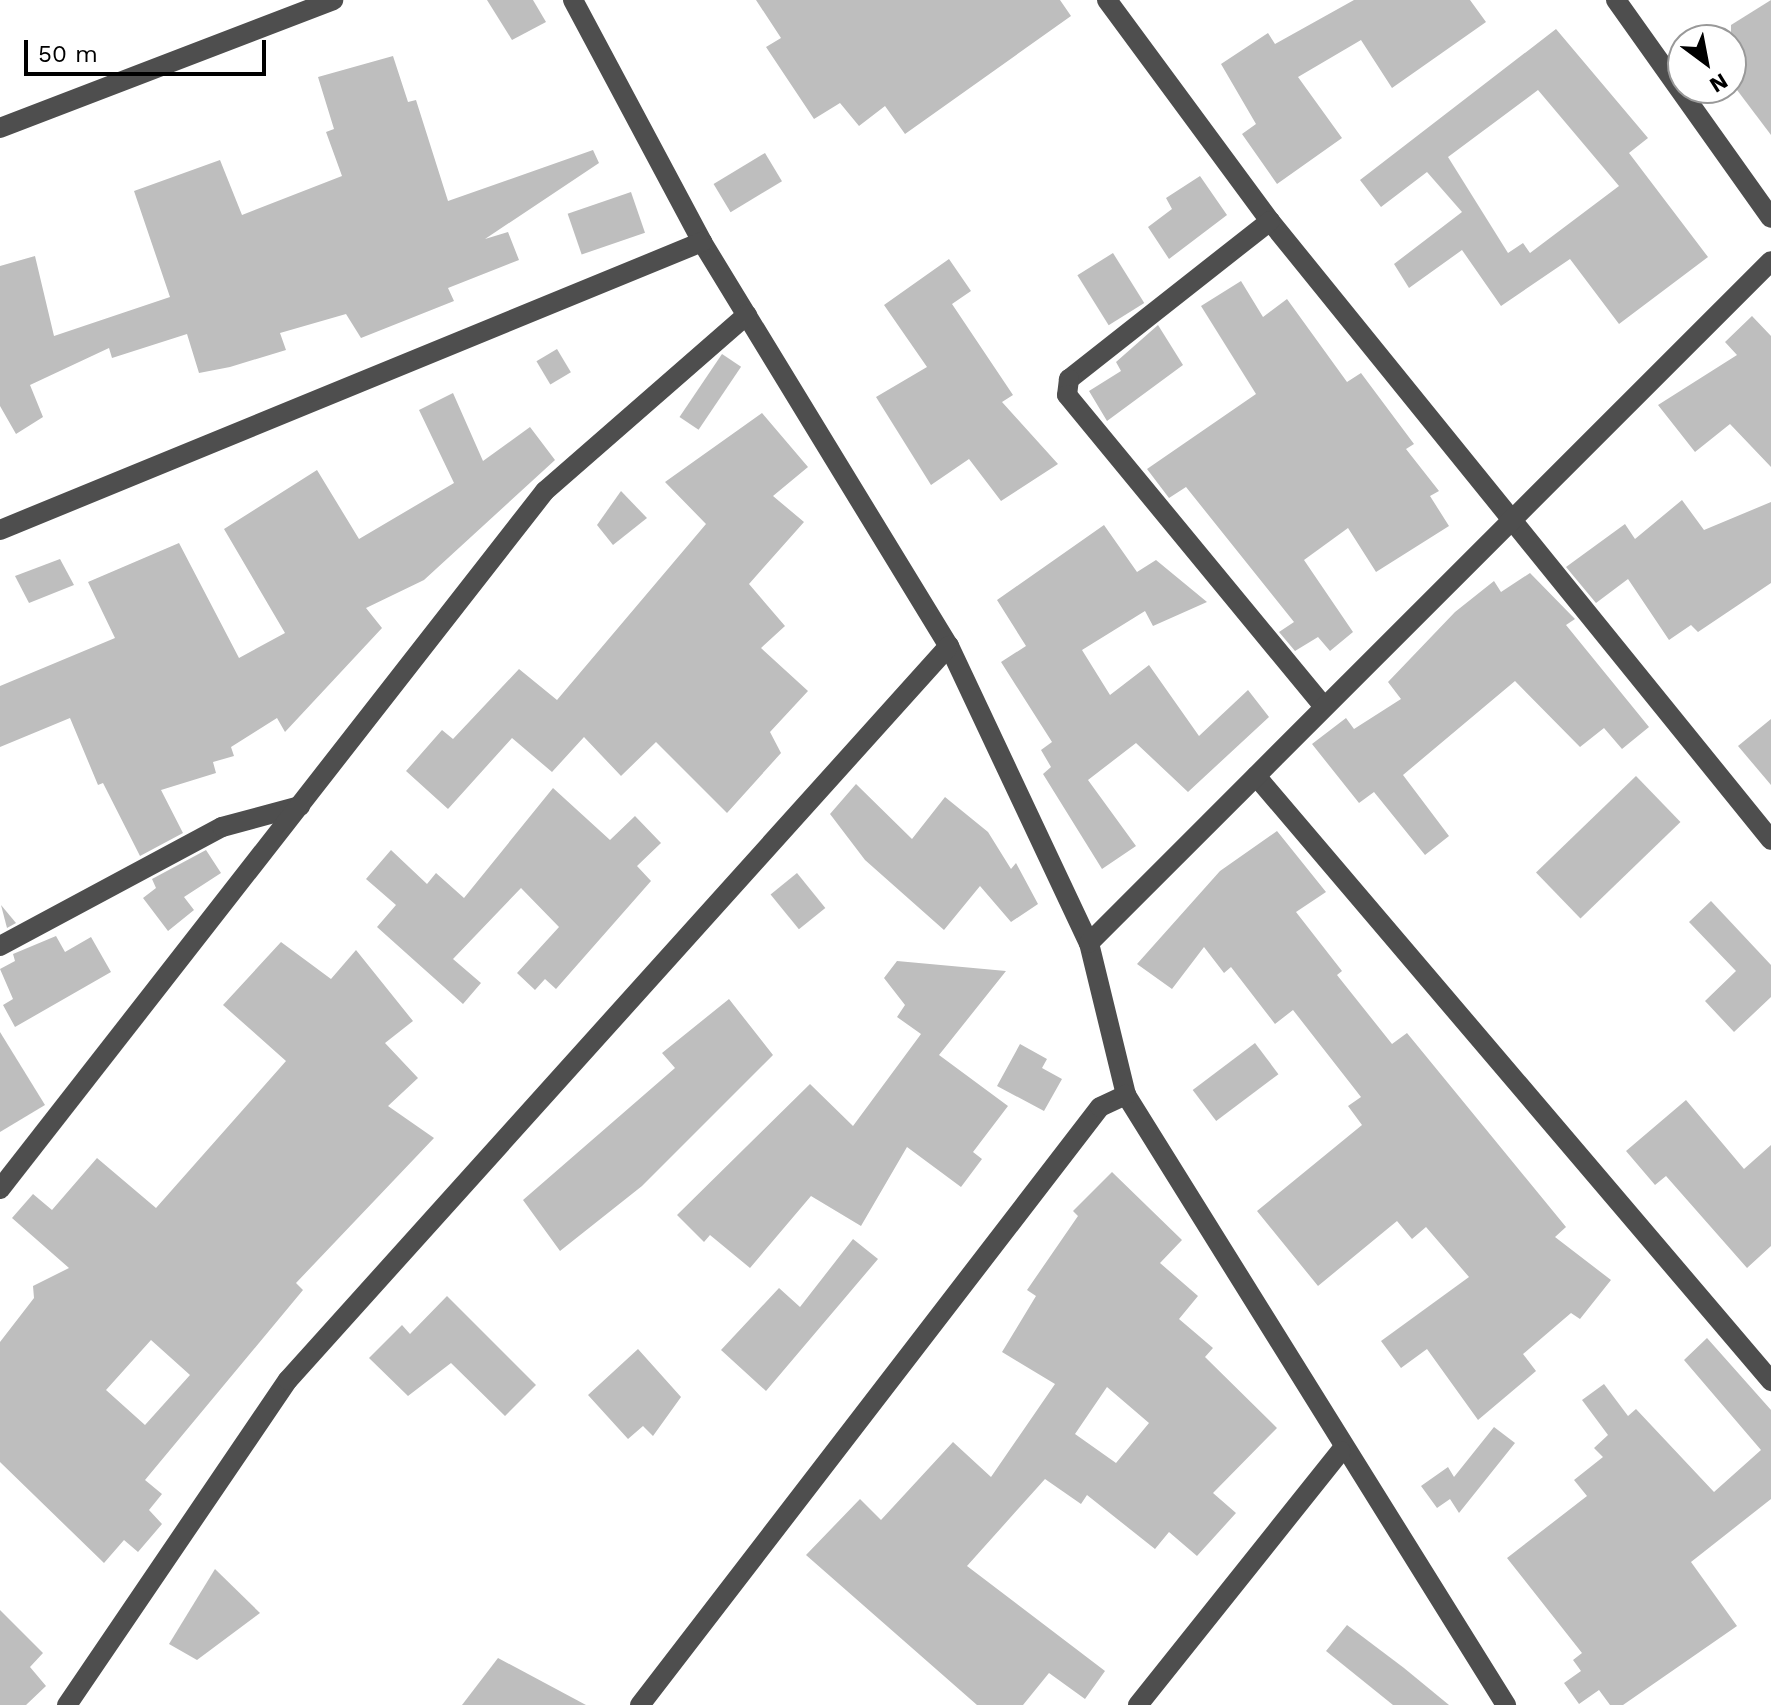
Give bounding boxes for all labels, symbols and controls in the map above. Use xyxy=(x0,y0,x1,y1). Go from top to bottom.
scale bar xyxy=(28,24,270,74)
north arrow xyxy=(1667,24,1747,104)
text: 50 m xyxy=(38,40,98,68)
text: N xyxy=(1705,68,1732,98)

